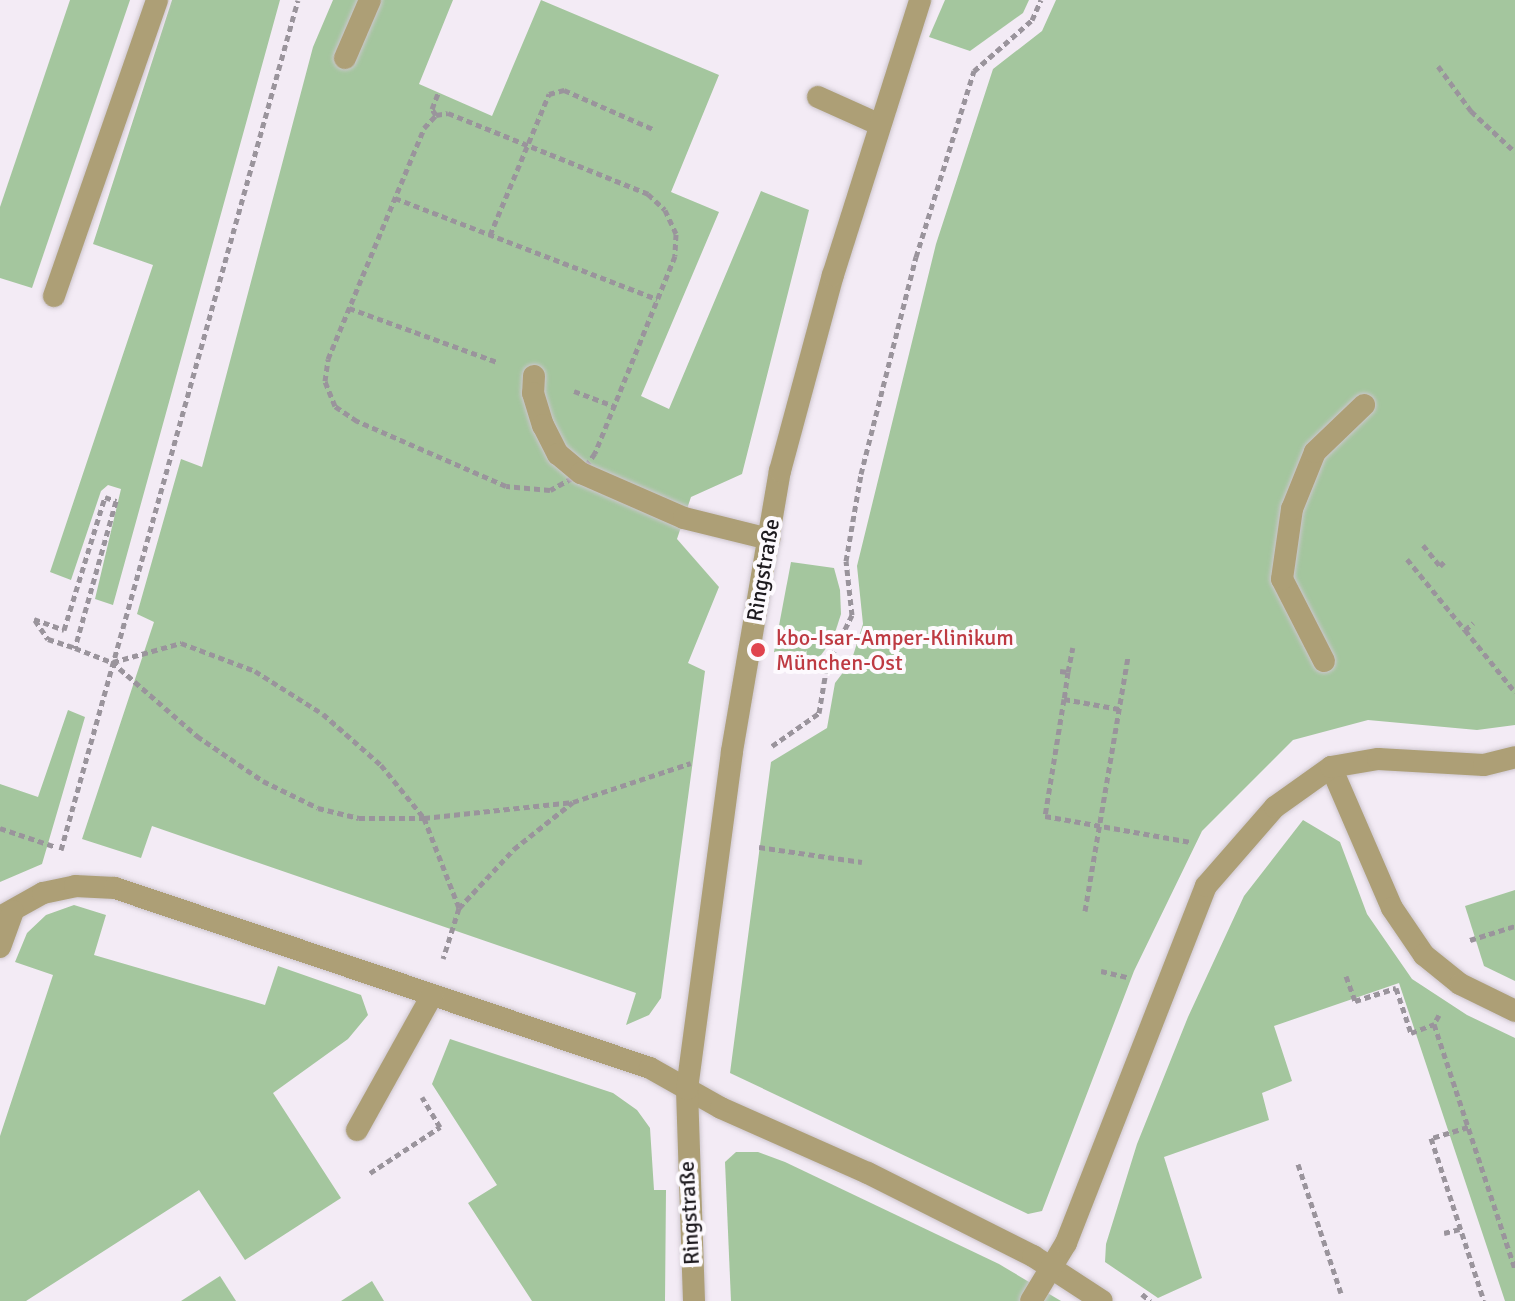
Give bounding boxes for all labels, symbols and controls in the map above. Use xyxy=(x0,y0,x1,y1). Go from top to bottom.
street label: Ringstraße xyxy=(741,516,785,624)
place label: kbo-Isar-Amper-Klinikum München-Ost xyxy=(776,624,1014,676)
marker: kbo-Isar-Amper-Klinikum München-Ost xyxy=(747,639,769,661)
street label: Ringstraße xyxy=(673,1160,705,1266)

